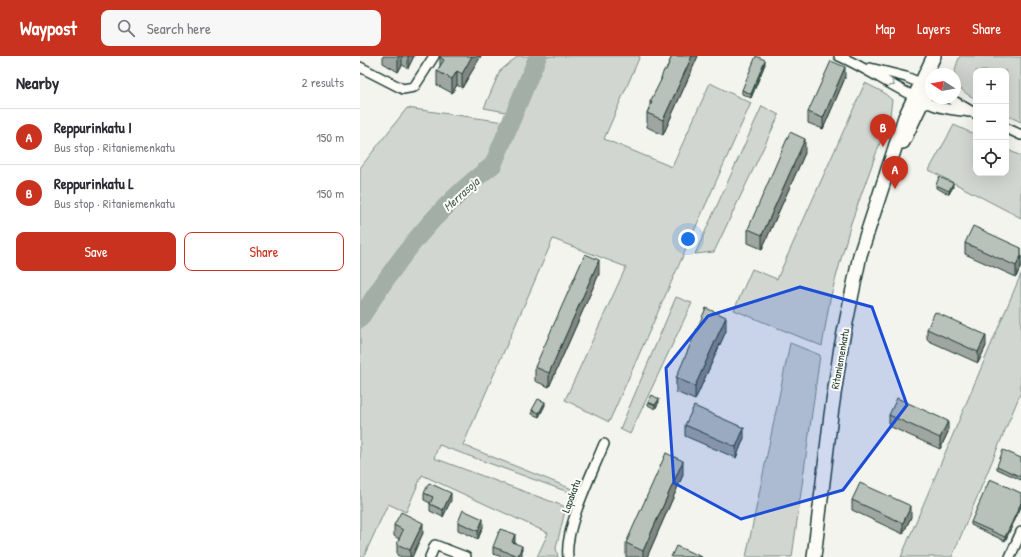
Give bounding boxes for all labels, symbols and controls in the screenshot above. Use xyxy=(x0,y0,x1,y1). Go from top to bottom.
search box xyxy=(101,10,381,46)
text: Waypost xyxy=(20,15,77,41)
icon: search xyxy=(115,17,137,39)
text: Search here xyxy=(147,18,211,39)
text: Map xyxy=(875,19,895,38)
text: Layers xyxy=(917,19,950,38)
text: Share xyxy=(972,19,1001,38)
north arrow xyxy=(925,68,961,104)
map controls xyxy=(973,68,1009,176)
button: + xyxy=(973,68,1009,104)
text: Nearby xyxy=(16,71,59,94)
text: 2 results xyxy=(302,73,344,91)
one-way arrow xyxy=(888,79,895,86)
button: − xyxy=(973,104,1009,140)
pin: B xyxy=(870,114,896,147)
text: Reppurinkatu I xyxy=(54,117,132,138)
text: A xyxy=(26,128,32,146)
text: 150 m xyxy=(316,128,344,146)
text: Bus stop · Ritaniemenkatu xyxy=(54,138,175,156)
button: locate xyxy=(973,140,1009,176)
pin: A xyxy=(882,156,908,189)
water label: Merrasoja xyxy=(439,172,484,215)
text: Reppurinkatu L xyxy=(54,173,134,194)
text: B xyxy=(26,184,32,202)
text: 150 m xyxy=(316,184,344,202)
text: Bus stop · Ritaniemenkatu xyxy=(54,194,175,212)
your location xyxy=(678,229,698,249)
button: Save xyxy=(16,232,176,271)
button: Share xyxy=(184,232,344,271)
street label: Ritaniemenkatu xyxy=(828,327,852,390)
street label: Lapakatu xyxy=(559,477,584,515)

